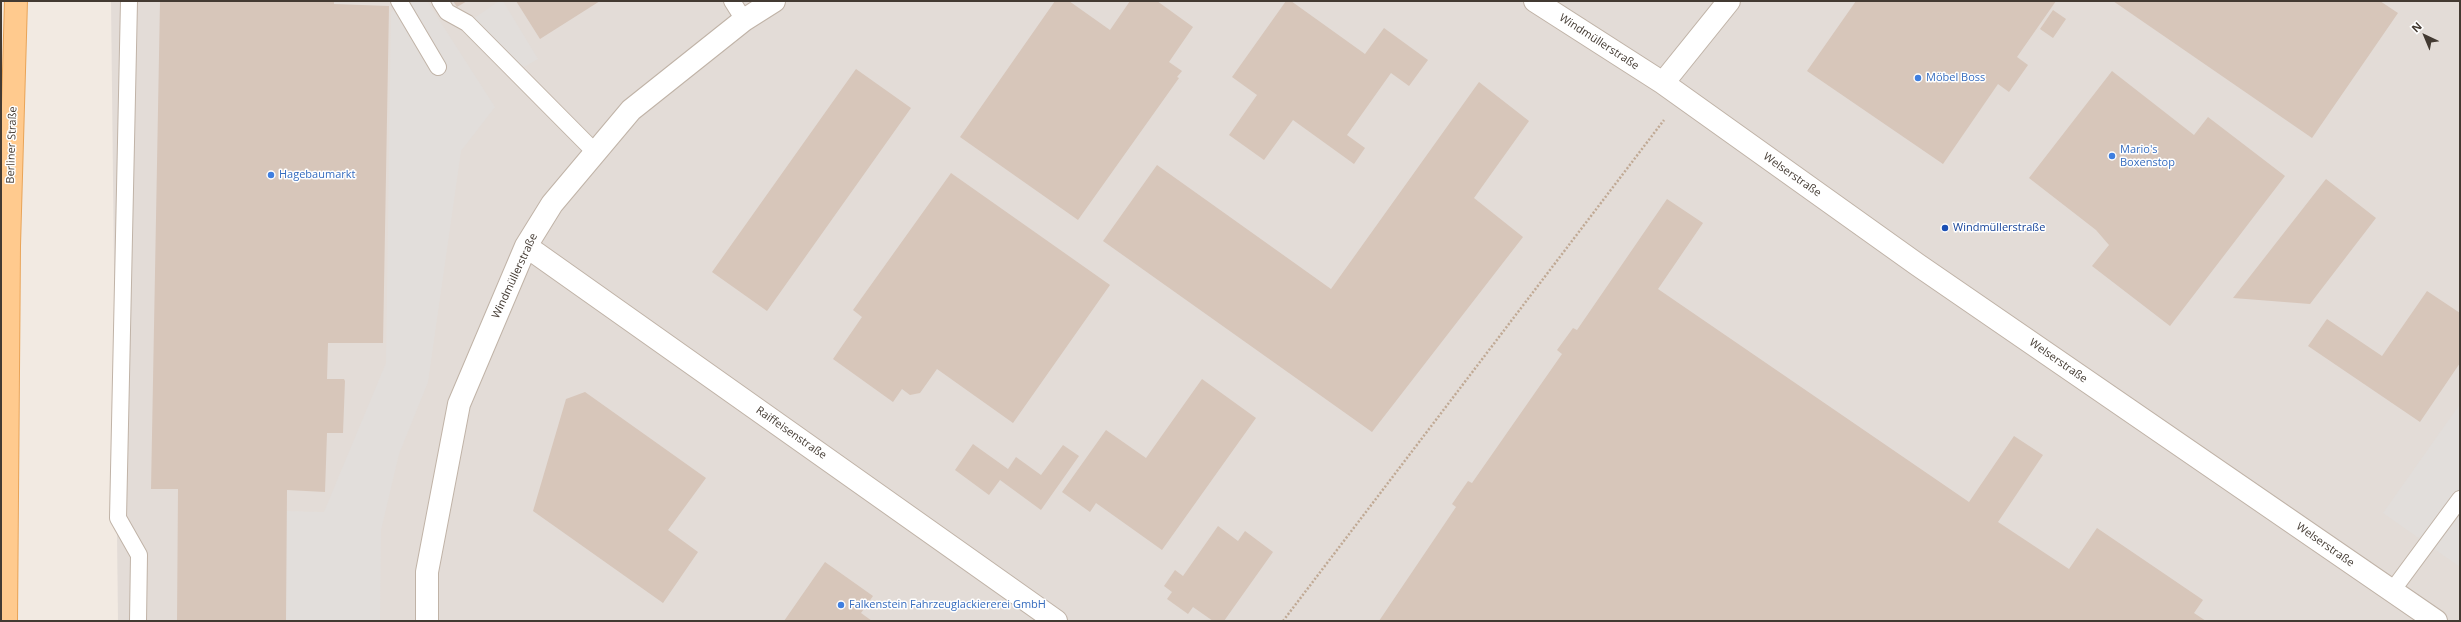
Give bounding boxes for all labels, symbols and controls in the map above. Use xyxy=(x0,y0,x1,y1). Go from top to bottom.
street label: Windmüllerstraße xyxy=(1557,11,1641,73)
north arrow xyxy=(2405,16,2445,56)
text: N xyxy=(2408,19,2425,36)
place label: Möbel Boss xyxy=(1926,71,1985,85)
marker: Möbel Boss xyxy=(1913,73,1923,83)
street label: Berliner Straße xyxy=(4,106,20,184)
place label: Mario's Boxenstop xyxy=(2120,143,2175,169)
street label: Welserstraße xyxy=(1760,150,1824,200)
marker: Mario's Boxenstop xyxy=(2107,151,2117,161)
place label: Hagebaumarkt xyxy=(279,168,355,182)
marker: Hagebaumarkt xyxy=(266,170,276,180)
place label: Windmüllerstraße xyxy=(1953,221,2045,235)
marker: Windmüllerstraße xyxy=(1940,223,1950,233)
street label: Windmüllerstraße xyxy=(490,231,540,321)
street label: Welserstraße xyxy=(2026,336,2090,386)
street label: Raiffeisenstraße xyxy=(753,404,829,462)
street label: Welserstraße xyxy=(2293,520,2357,570)
place label: Falkenstein Fahrzeuglackiererei GmbH xyxy=(849,598,1046,612)
marker: Falkenstein Fahrzeuglackiererei GmbH xyxy=(836,600,846,610)

